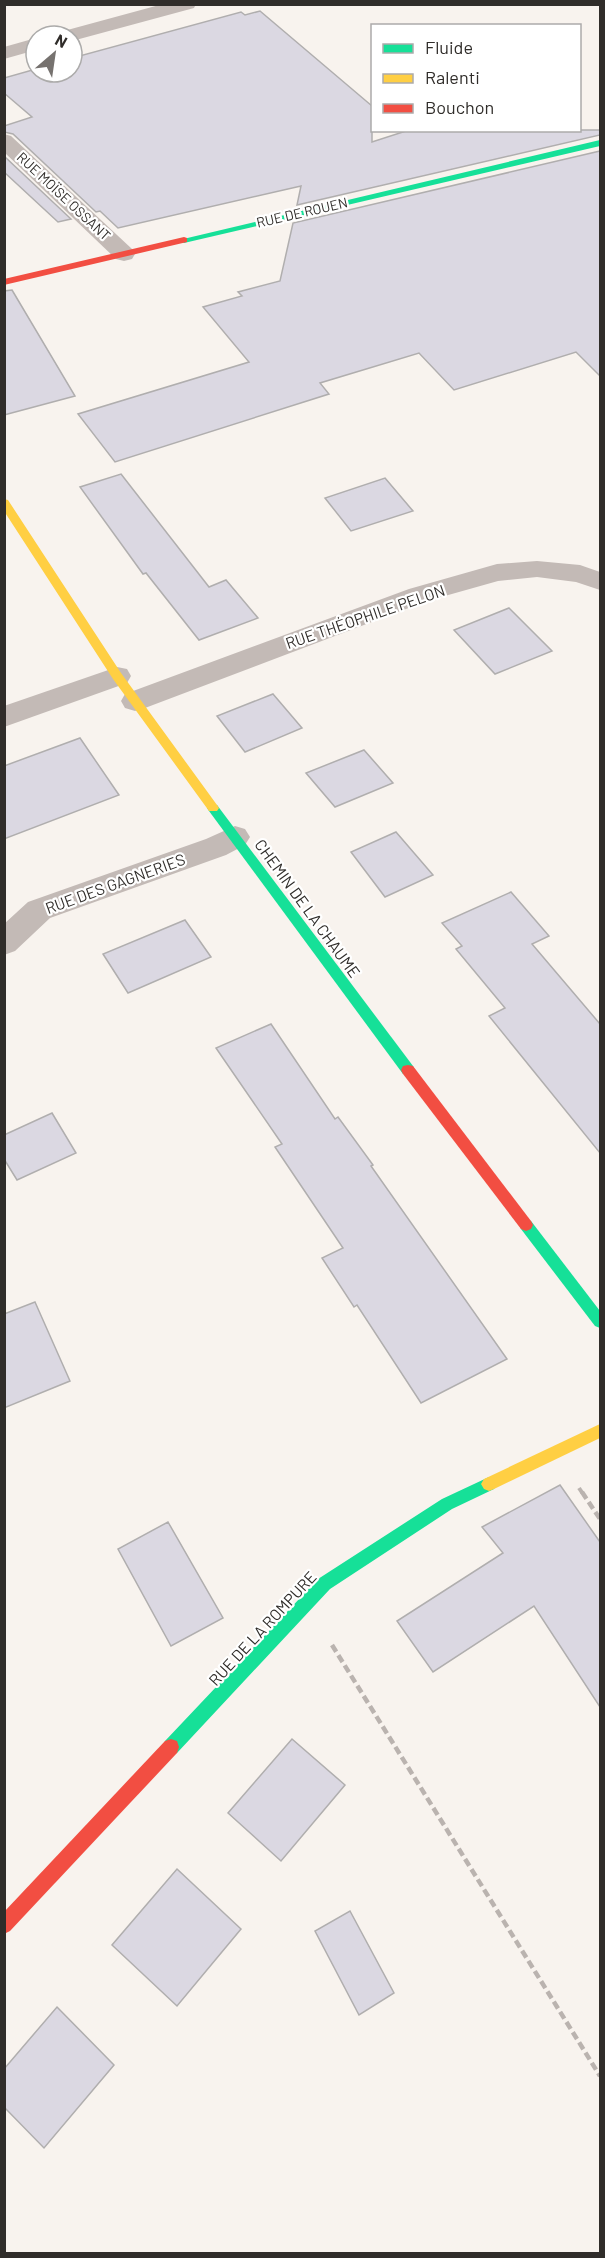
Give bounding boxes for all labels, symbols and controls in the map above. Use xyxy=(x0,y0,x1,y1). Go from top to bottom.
north arrow xyxy=(24,24,84,84)
legend xyxy=(371,24,581,132)
text: N xyxy=(52,30,71,51)
text: Fluide xyxy=(425,36,473,58)
text: Ralenti xyxy=(425,66,480,88)
text: Bouchon xyxy=(425,96,494,118)
street label: RUE MOÏSE OSSANT xyxy=(14,148,114,244)
street label: RUE DE ROUEN xyxy=(255,193,349,231)
street label: RUE THÉOPHILE PELON xyxy=(283,580,447,652)
street label: CHEMIN DE LA CHAUME xyxy=(251,835,365,981)
street label: RUE DES GAGNERIES xyxy=(42,849,188,917)
street label: RUE DE LA ROMPURE xyxy=(204,1567,320,1689)

